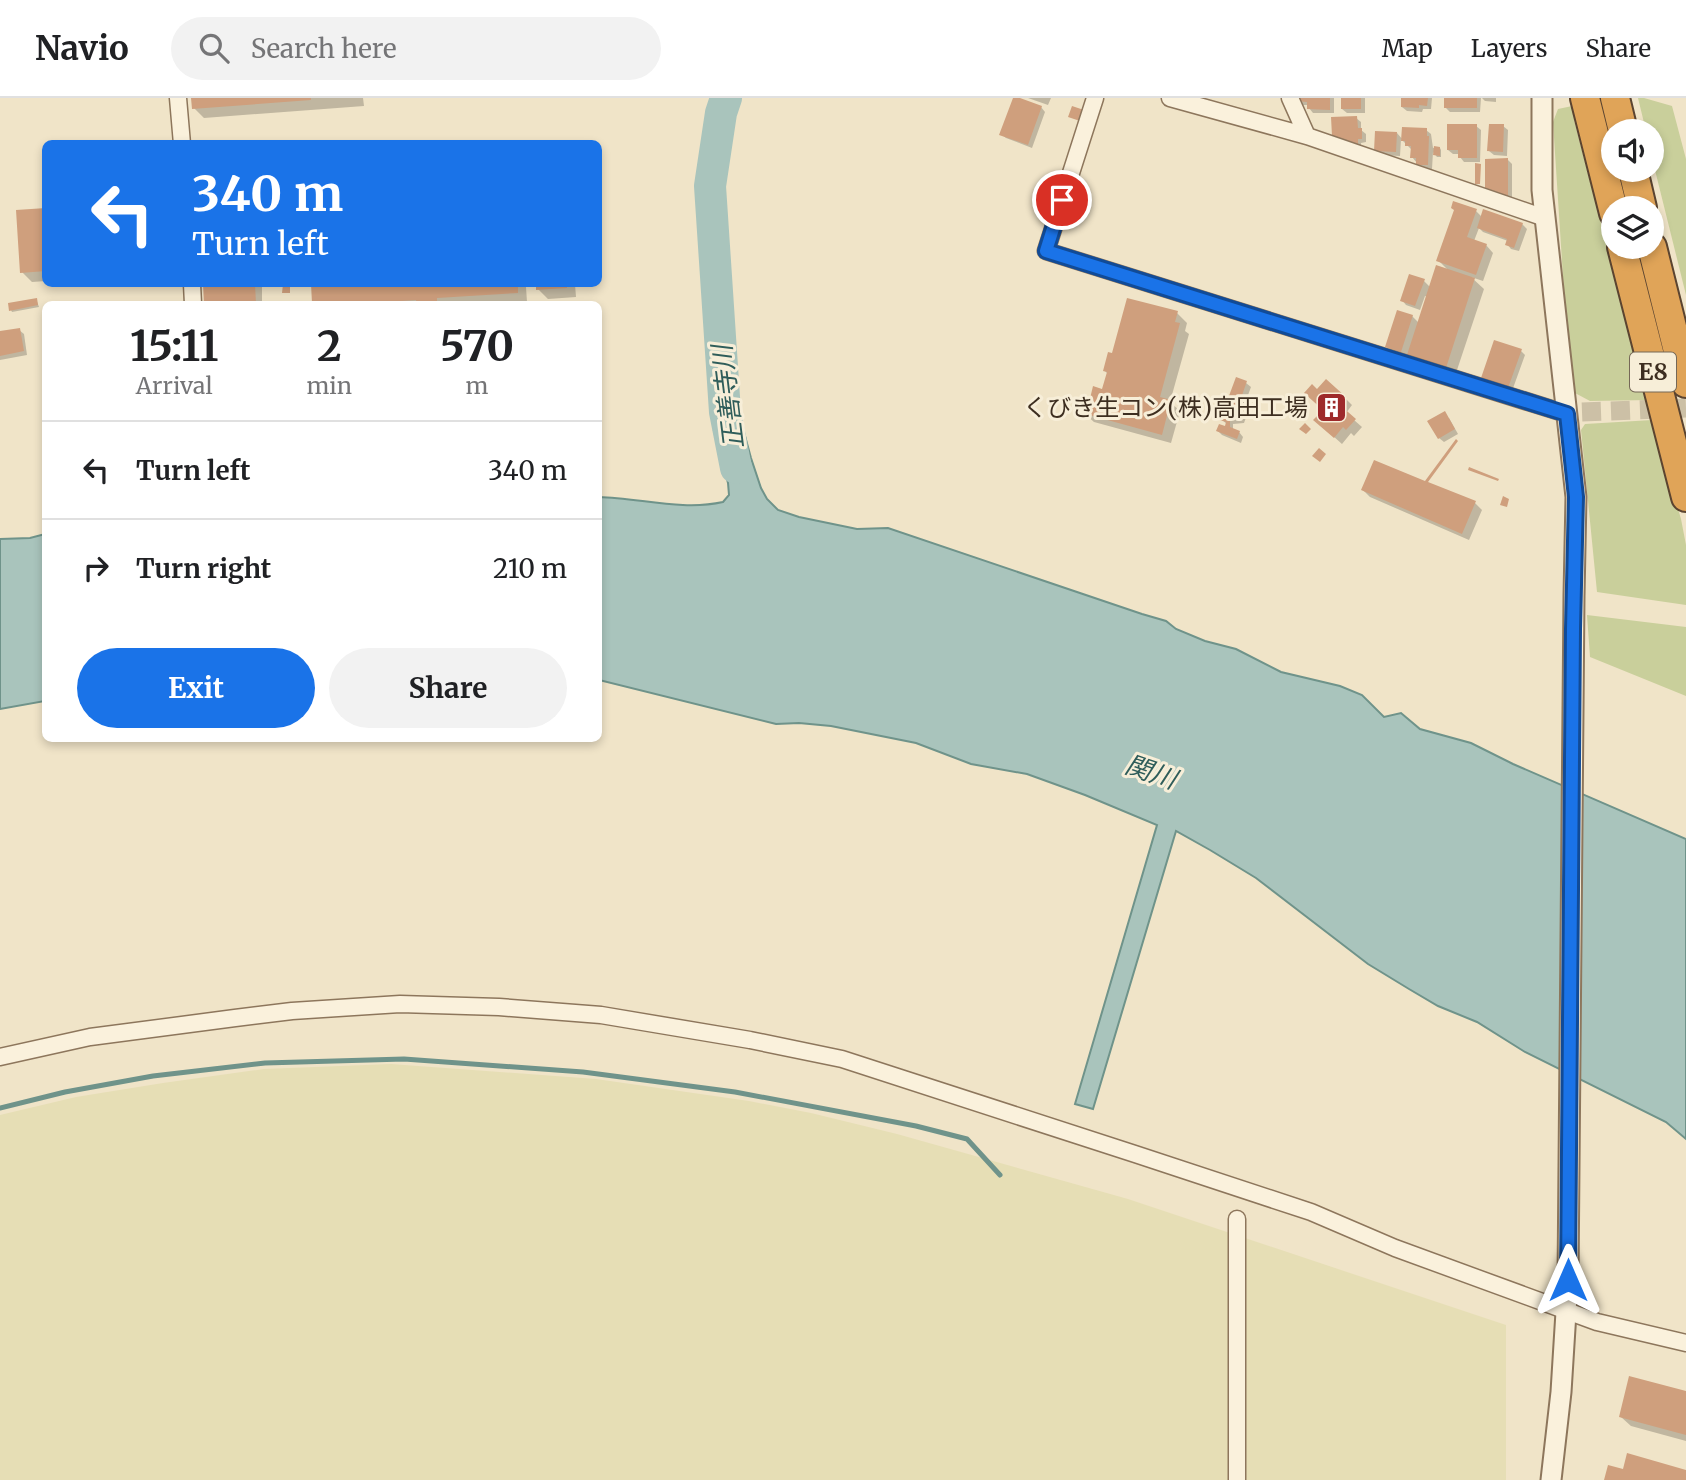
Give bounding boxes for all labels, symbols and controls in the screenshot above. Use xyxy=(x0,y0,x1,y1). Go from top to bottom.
search box xyxy=(171,17,661,80)
text: Navio xyxy=(35,28,129,69)
icon: search xyxy=(195,29,233,67)
text: Search here xyxy=(251,32,396,65)
text: Map xyxy=(1382,33,1433,64)
text: Layers xyxy=(1471,33,1547,64)
text: Share xyxy=(1585,33,1651,64)
map controls xyxy=(1601,119,1664,259)
button: sound xyxy=(1601,119,1664,182)
text: 340 m xyxy=(192,163,343,224)
icon: left xyxy=(77,168,168,259)
pin xyxy=(1032,170,1092,230)
icon: arrive xyxy=(1043,181,1081,219)
button: layers xyxy=(1601,196,1664,259)
text: Turn left xyxy=(192,224,329,264)
text: 15:11 xyxy=(130,320,219,372)
text: 2 xyxy=(317,320,342,372)
text: 570 xyxy=(440,320,514,372)
water label: 正善寺川 xyxy=(704,340,750,451)
road number: E8 xyxy=(1630,353,1676,392)
text: Arrival xyxy=(136,371,213,400)
text: min xyxy=(306,371,352,400)
text: m xyxy=(466,371,488,400)
building icon: くびき生コン(株)高田工場 xyxy=(1314,391,1348,425)
place label: くびき生コン(株)高田工場 xyxy=(1023,392,1308,423)
icon: left xyxy=(77,451,115,489)
text: Turn left xyxy=(136,454,250,487)
text: 340 m xyxy=(488,454,567,487)
icon: right xyxy=(77,549,115,587)
text: Turn right xyxy=(136,552,271,585)
text: 210 m xyxy=(493,552,567,585)
button: Exit xyxy=(77,648,315,728)
button: Share xyxy=(329,648,567,728)
water label: 関川 xyxy=(1121,747,1184,797)
position arrow xyxy=(1531,1243,1605,1317)

